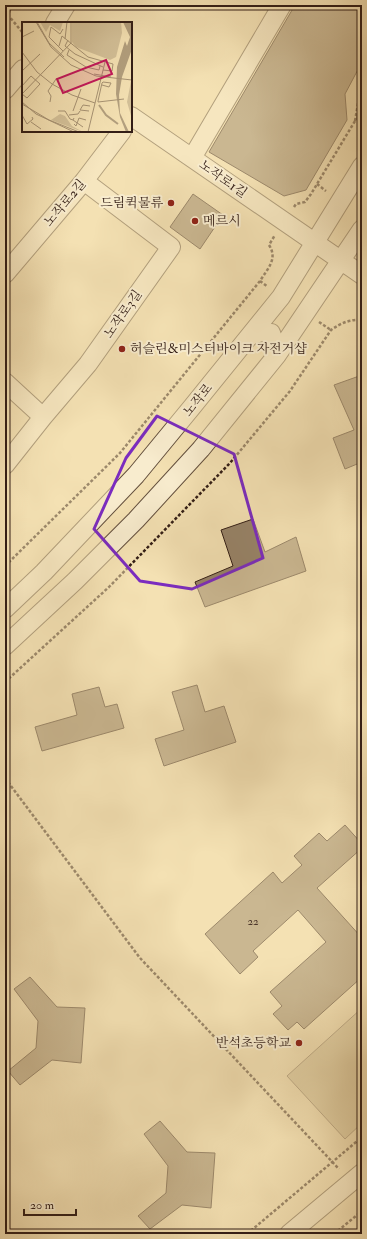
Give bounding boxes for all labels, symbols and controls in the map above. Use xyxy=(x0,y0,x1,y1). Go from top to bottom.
inset map xyxy=(22,22,132,132)
street label: 노작로1길 xyxy=(196,157,250,201)
street label: 노작로2길 xyxy=(41,176,89,230)
place label: 드림퀵물류 xyxy=(100,195,163,211)
marker: 드림퀵물류 xyxy=(166,198,176,208)
place label: 메르시 xyxy=(203,213,241,229)
marker: 메르시 xyxy=(190,216,200,226)
street label: 노작로3길 xyxy=(101,287,145,341)
place label: 허슬린&미스터바이크 자전거샵 xyxy=(130,341,307,357)
marker: 허슬린&미스터바이크 자전거샵 xyxy=(117,344,127,354)
street label: 노작로 xyxy=(180,380,216,420)
house number: 22 xyxy=(247,915,259,928)
place label: 반석초등학교 xyxy=(216,1035,291,1051)
marker: 반석초등학교 xyxy=(294,1038,304,1048)
scale bar xyxy=(24,1191,76,1217)
text: 20 m xyxy=(30,1198,55,1213)

